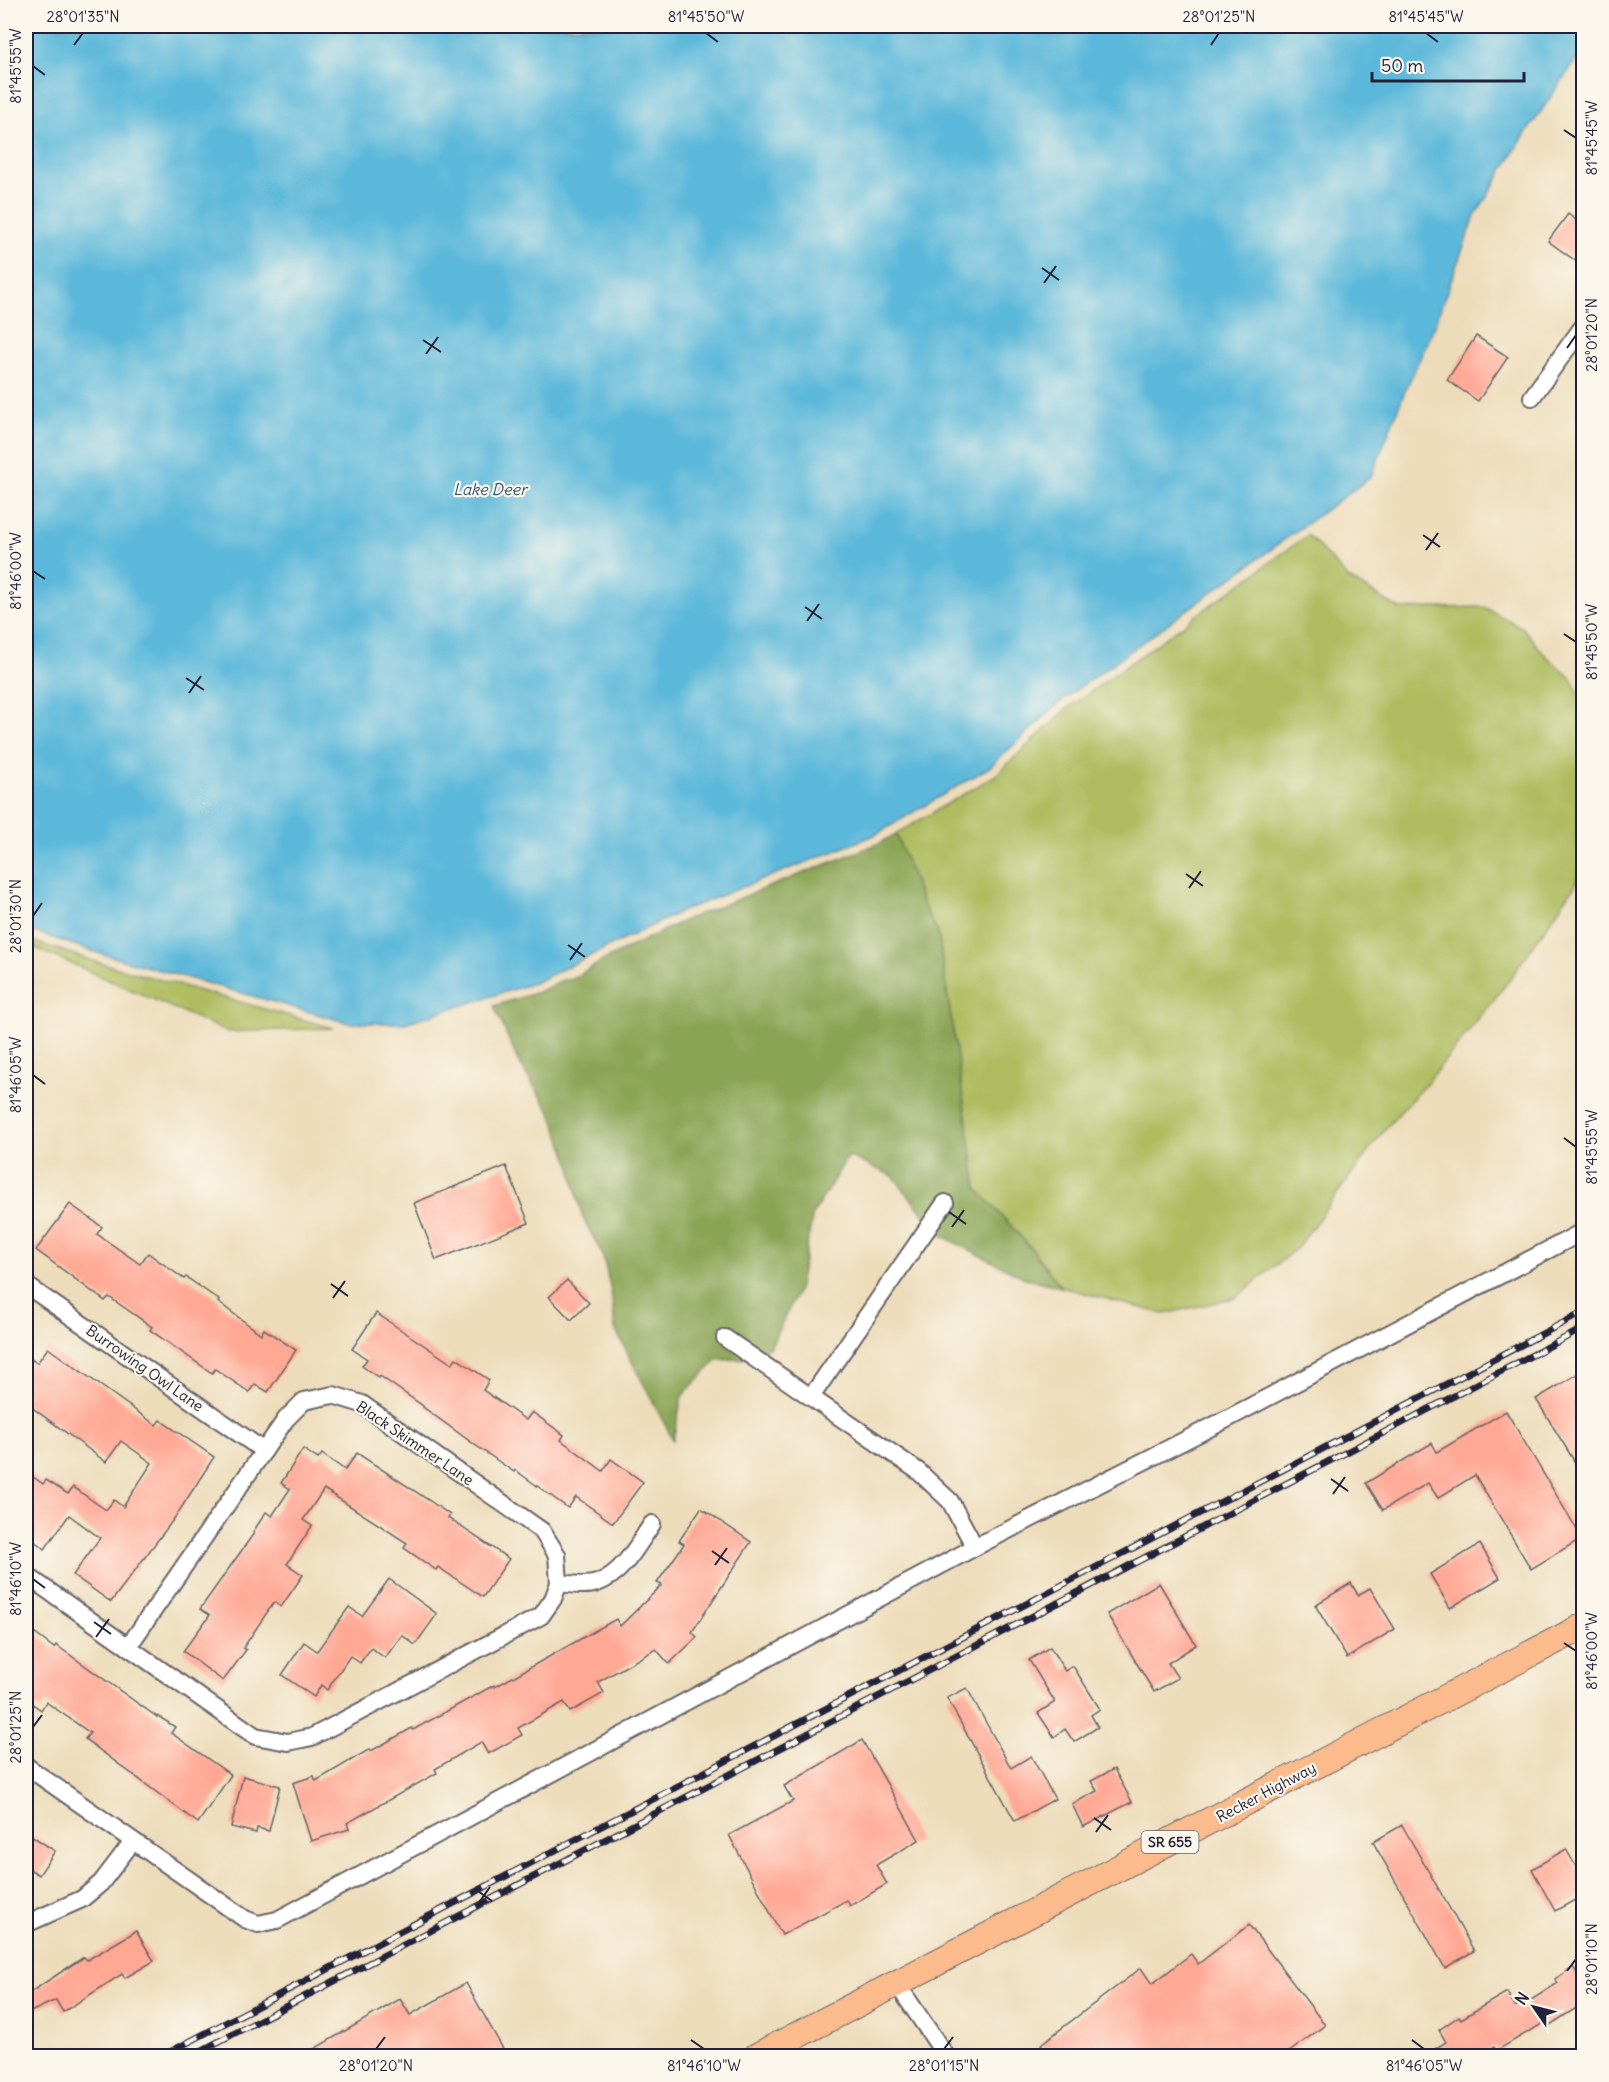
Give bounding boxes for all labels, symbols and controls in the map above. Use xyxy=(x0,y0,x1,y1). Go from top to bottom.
text: 28°01'35"N xyxy=(46,7,120,26)
text: 81°45'50"W xyxy=(668,7,745,26)
text: 28°01'25"N xyxy=(1183,7,1255,26)
text: 81°45'45"W xyxy=(1388,7,1464,26)
text: 81°45'55"W xyxy=(6,28,25,104)
scale bar xyxy=(1372,45,1524,83)
text: 50 m xyxy=(1381,54,1423,77)
text: 81°45'45"W xyxy=(1582,100,1601,176)
text: 28°01'20"N xyxy=(1582,298,1601,372)
water label: Lake Deer xyxy=(453,479,529,499)
text: 81°46'00"W xyxy=(6,532,25,610)
text: 81°45'50"W xyxy=(1582,603,1601,680)
text: 28°01'30"N xyxy=(6,879,25,953)
text: 81°46'05"W xyxy=(6,1036,25,1113)
text: 81°45'55"W xyxy=(1582,1109,1601,1185)
street label: Burrowing Owl Lane xyxy=(83,1320,207,1416)
street label: Black Skimmer Lane xyxy=(353,1397,477,1489)
text: 81°46'10"W xyxy=(6,1542,25,1616)
text: 81°46'00"W xyxy=(1582,1612,1601,1690)
text: 28°01'25"N xyxy=(6,1691,25,1763)
street label: Recker Highway xyxy=(1213,1758,1319,1826)
road number: SR 655 xyxy=(1142,1831,1198,1853)
text: 28°01'10"N xyxy=(1582,1923,1601,1995)
north arrow xyxy=(1504,1977,1564,2037)
text: N xyxy=(1510,1988,1533,2009)
text: 28°01'20"N xyxy=(339,2056,413,2075)
text: 81°46'10"W xyxy=(667,2056,741,2075)
text: 28°01'15"N xyxy=(909,2056,979,2075)
text: 81°46'05"W xyxy=(1386,2056,1463,2075)

